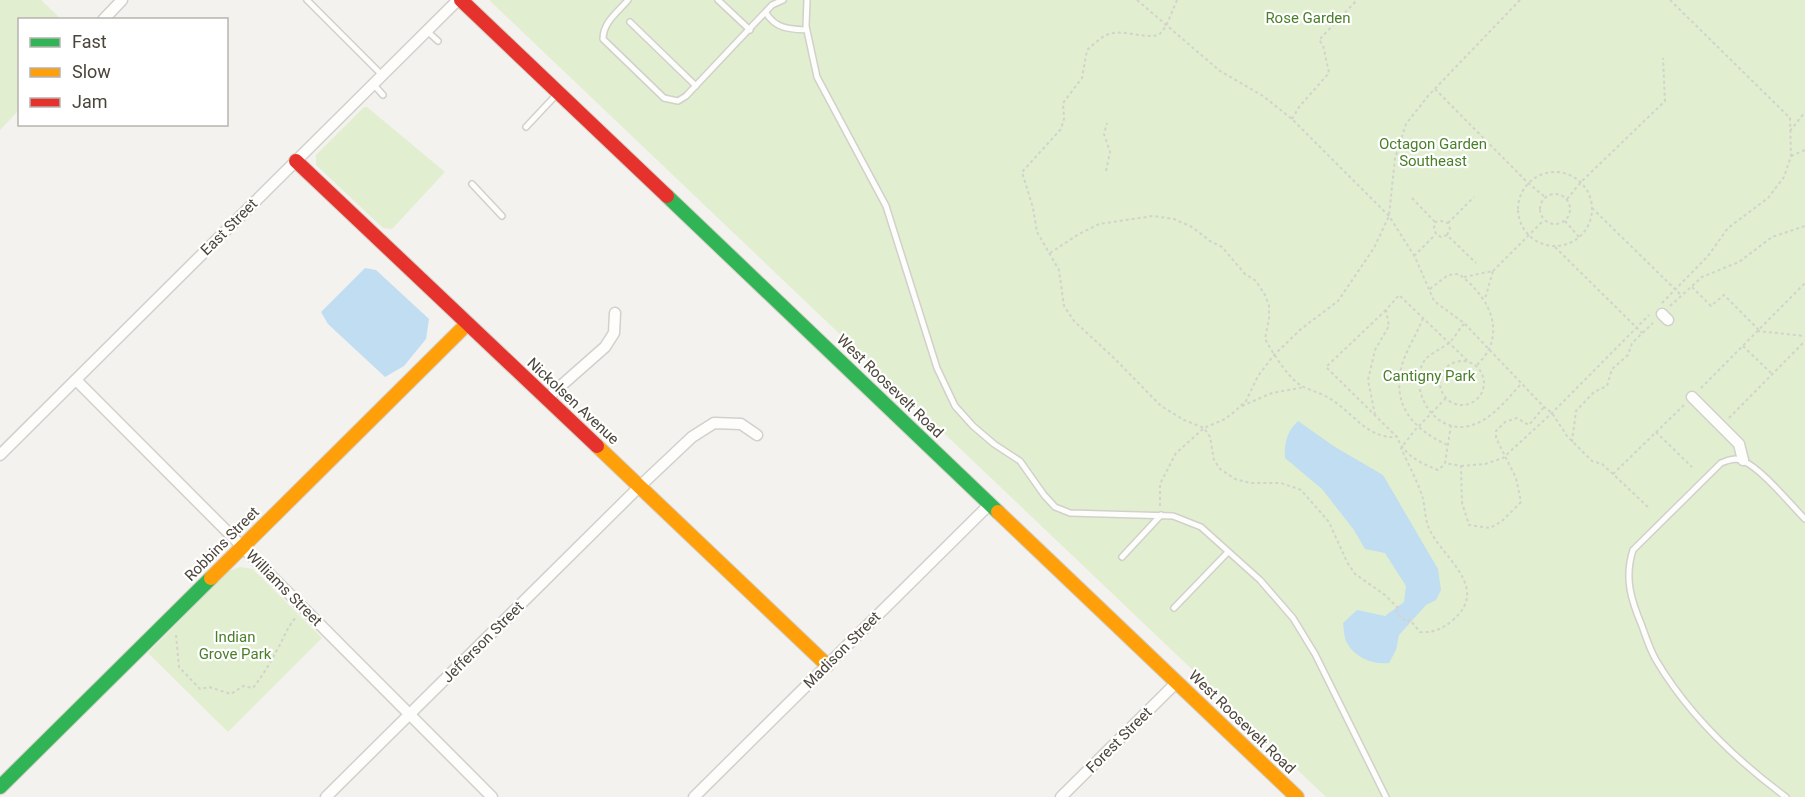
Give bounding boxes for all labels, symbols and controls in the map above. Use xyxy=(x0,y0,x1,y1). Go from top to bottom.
park label: Rose Garden xyxy=(1265,9,1351,27)
legend xyxy=(18,18,228,126)
text: Fast xyxy=(72,31,107,52)
text: Slow xyxy=(72,61,111,82)
text: Jam xyxy=(72,91,108,112)
park label: Octagon Garden Southeast xyxy=(1379,135,1487,170)
street label: East Street xyxy=(197,195,261,259)
street label: West Roosevelt Road xyxy=(833,330,947,442)
street label: Nickolsen Avenue xyxy=(523,354,623,448)
park label: Cantigny Park xyxy=(1383,367,1476,385)
street label: Robbins Street xyxy=(181,503,263,585)
street label: Williams Street xyxy=(242,546,326,630)
street label: Jefferson Street xyxy=(439,598,527,686)
street label: Madison Street xyxy=(800,608,884,692)
park label: Indian Grove Park xyxy=(199,628,272,663)
street label: West Roosevelt Road xyxy=(1185,666,1299,778)
street label: Forest Street xyxy=(1082,703,1156,777)

